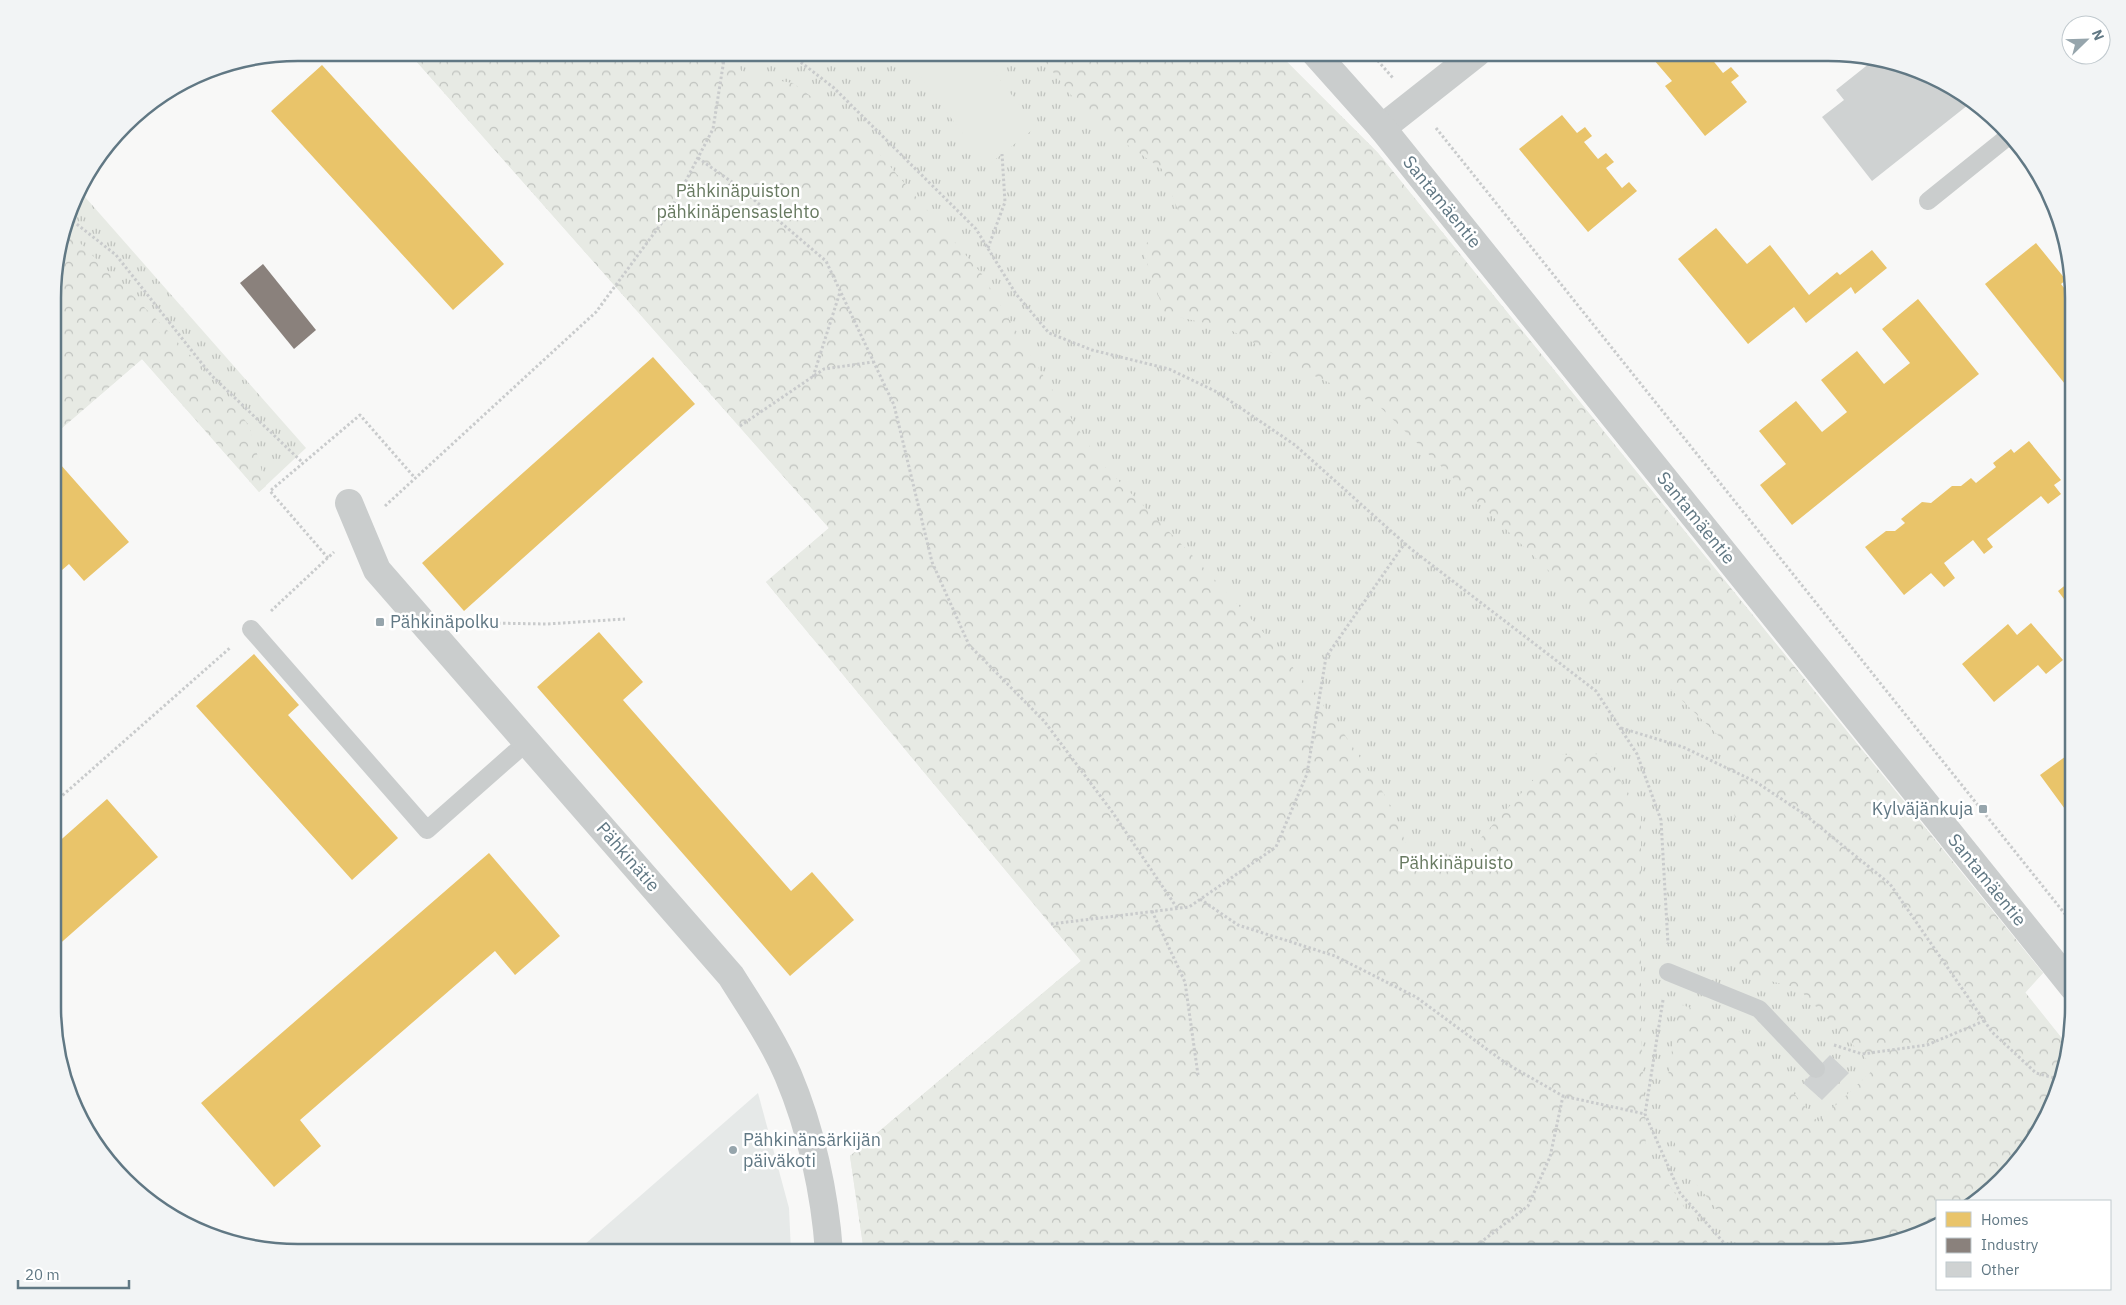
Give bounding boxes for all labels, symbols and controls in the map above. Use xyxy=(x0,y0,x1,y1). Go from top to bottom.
north arrow xyxy=(2061,15,2111,65)
text: N xyxy=(2088,27,2108,43)
street label: Santamäentie xyxy=(1398,151,1487,253)
park label: Pähkinäpuiston pähkinäpensaslehto xyxy=(656,179,820,223)
street label: Santamäentie xyxy=(1652,467,1741,569)
place label: Pähkinäpolku xyxy=(390,610,499,633)
marker: Pähkinäpolku xyxy=(374,616,386,628)
place label: Kylväjänkuja xyxy=(1872,797,1973,820)
marker: Kylväjänkuja xyxy=(1977,803,1989,815)
street label: Pähkinätie xyxy=(592,817,665,896)
street label: Santamäentie xyxy=(1943,829,2032,931)
park label: Pähkinäpuisto xyxy=(1399,851,1513,874)
place label: Pähkinänsärkijän päiväkoti xyxy=(743,1128,881,1172)
marker: Pähkinänsärkijän päiväkoti xyxy=(727,1144,739,1156)
legend xyxy=(1936,1200,2111,1290)
text: Homes xyxy=(1981,1210,2029,1229)
text: Industry xyxy=(1981,1235,2039,1254)
scale bar xyxy=(18,1258,129,1290)
text: Other xyxy=(1981,1260,2020,1279)
text: 20 m xyxy=(25,1265,60,1284)

